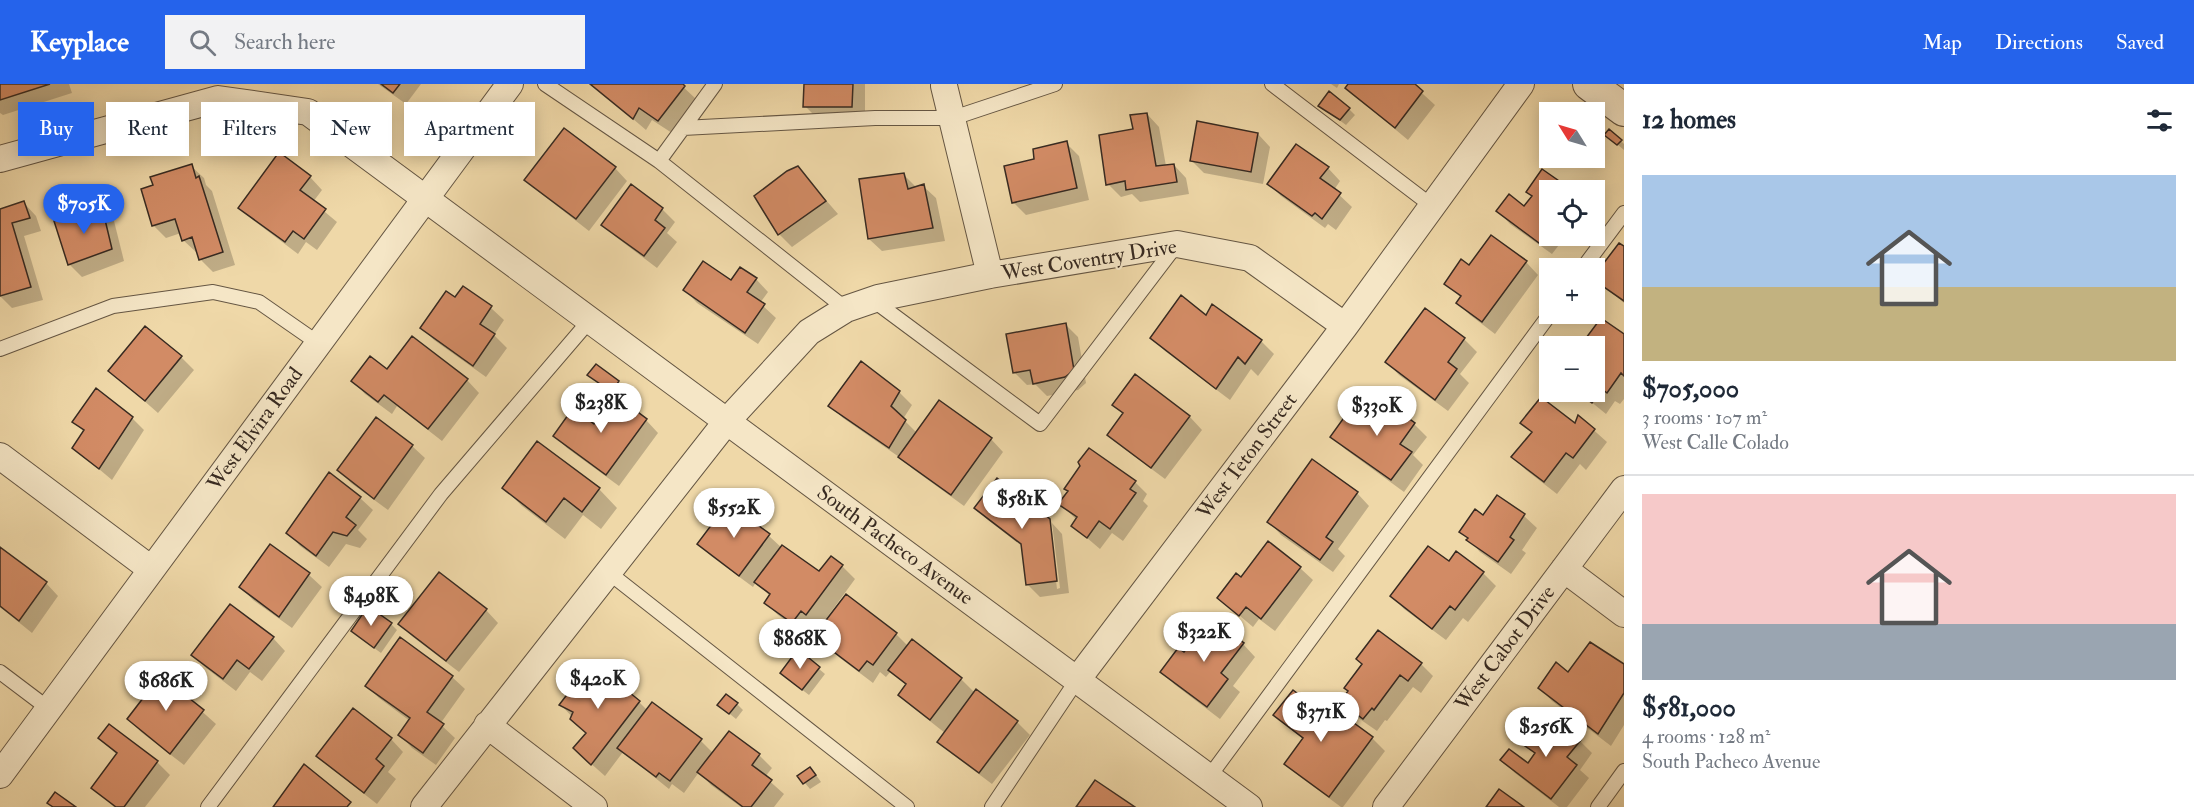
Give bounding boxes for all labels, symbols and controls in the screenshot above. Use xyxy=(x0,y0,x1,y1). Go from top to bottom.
search box xyxy=(165,15,585,69)
text: Keyplace xyxy=(30,25,129,60)
icon: search xyxy=(186,26,219,59)
text: Search here xyxy=(234,28,336,56)
text: Map xyxy=(1922,29,1962,56)
text: Directions xyxy=(1995,29,2083,56)
text: Saved xyxy=(2116,29,2164,56)
chip: Buy xyxy=(18,102,94,156)
chip: Rent xyxy=(106,102,189,156)
chip: Filters xyxy=(201,102,298,156)
chip: New xyxy=(310,102,392,156)
chip: Apartment xyxy=(404,102,535,156)
north arrow xyxy=(1539,102,1605,168)
map controls xyxy=(1539,102,1605,402)
text: 12 homes xyxy=(1642,104,1736,136)
icon: filters xyxy=(2143,104,2176,137)
button: locate xyxy=(1539,180,1605,246)
pin: $705K xyxy=(42,184,126,235)
text: $705K xyxy=(57,191,111,216)
icon: home xyxy=(1855,214,1963,322)
street label: West Coventry Drive xyxy=(999,233,1179,287)
button: + xyxy=(1539,258,1605,324)
button: − xyxy=(1539,336,1605,402)
street label: West Elvira Road xyxy=(200,361,309,497)
text: $705,000 xyxy=(1642,373,1739,405)
pin: $238K xyxy=(559,383,643,434)
pin: $330K xyxy=(1335,386,1419,437)
street label: West Teton Street xyxy=(1190,387,1303,525)
text: $238K xyxy=(575,390,627,415)
text: $330K xyxy=(1352,393,1402,418)
text: 3 rooms · 107 m² xyxy=(1642,405,1767,430)
text: West Calle Colado xyxy=(1642,430,1789,455)
street label: South Pacheco Avenue xyxy=(811,479,979,611)
pin: $581K xyxy=(980,479,1064,530)
text: $581K xyxy=(997,486,1047,511)
pin: $552K xyxy=(692,488,776,539)
text: $552K xyxy=(708,495,760,520)
icon: home xyxy=(1855,533,1963,641)
pin: $498K xyxy=(329,576,413,627)
street label: West Cabot Drive xyxy=(1448,580,1561,717)
text: $498K xyxy=(343,583,399,608)
pin: $322K xyxy=(1162,612,1246,663)
pin: $868K xyxy=(758,619,842,670)
text: $322K xyxy=(1177,619,1231,644)
text: $868K xyxy=(773,626,827,651)
pin: $420K xyxy=(556,659,640,710)
pin: $686K xyxy=(124,661,208,712)
text: $420K xyxy=(570,666,626,691)
text: $686K xyxy=(139,668,193,693)
pin: $371K xyxy=(1279,692,1363,743)
text: $581,000 xyxy=(1642,692,1736,724)
text: $371K xyxy=(1296,699,1346,724)
pin: $256K xyxy=(1504,707,1588,758)
text: $256K xyxy=(1519,714,1573,739)
text: 4 rooms · 128 m² xyxy=(1642,724,1770,749)
text: South Pacheco Avenue xyxy=(1642,749,1820,774)

